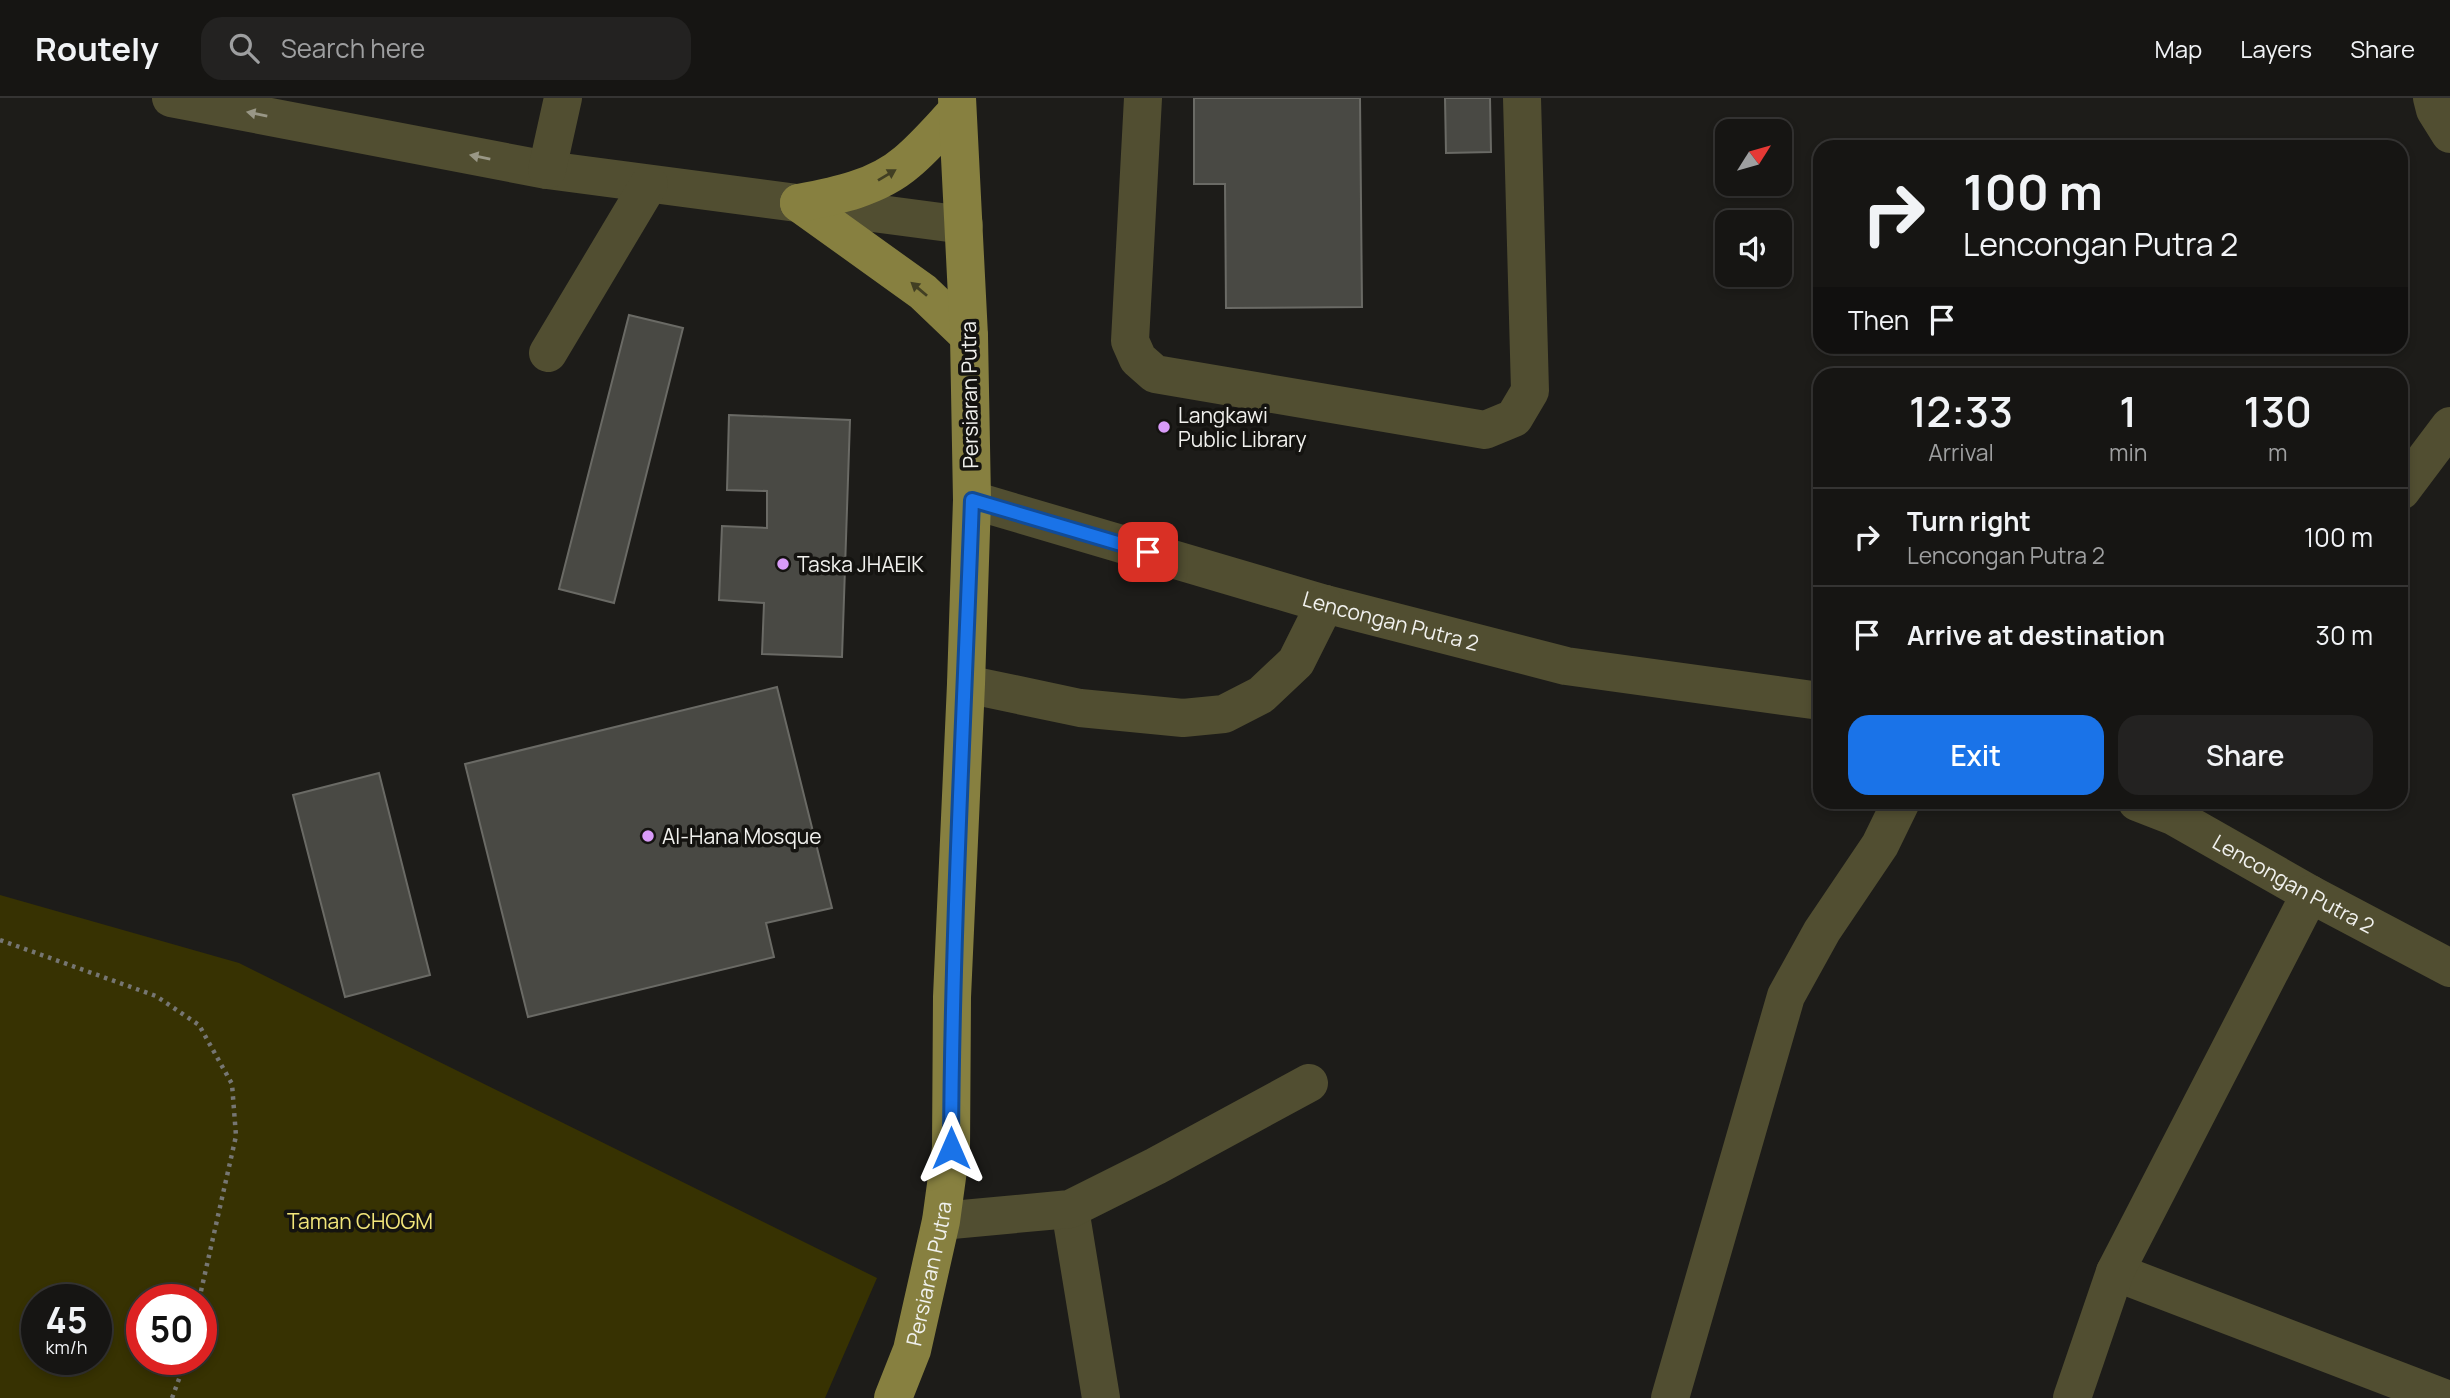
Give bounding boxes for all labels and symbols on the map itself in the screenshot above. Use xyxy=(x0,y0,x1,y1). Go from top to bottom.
one-way arrow xyxy=(246,109,268,120)
north arrow xyxy=(1715,119,1792,196)
one-way arrow xyxy=(469,151,491,162)
one-way arrow xyxy=(877,168,896,181)
one-way arrow xyxy=(910,282,928,297)
street label: Persiaran Putra xyxy=(954,321,984,469)
place label: Langkawi Public Library xyxy=(1178,401,1307,453)
marker: Langkawi Public Library xyxy=(1156,419,1172,435)
pin xyxy=(1118,522,1178,582)
place label: Taska JHAEIK xyxy=(797,550,924,578)
marker: Taska JHAEIK xyxy=(775,556,791,572)
street label: Lencongan Putra 2 xyxy=(1300,584,1482,657)
place label: Al-Hana Mosque xyxy=(662,822,822,850)
marker: Al-Hana Mosque xyxy=(640,828,656,844)
street label: Lencongan Putra 2 xyxy=(2208,828,2379,940)
position arrow xyxy=(914,1111,988,1185)
street label: Persiaran Putra xyxy=(899,1199,958,1349)
park label: Taman CHOGM xyxy=(287,1207,433,1235)
speed limit sign: 50 xyxy=(126,1284,217,1375)

